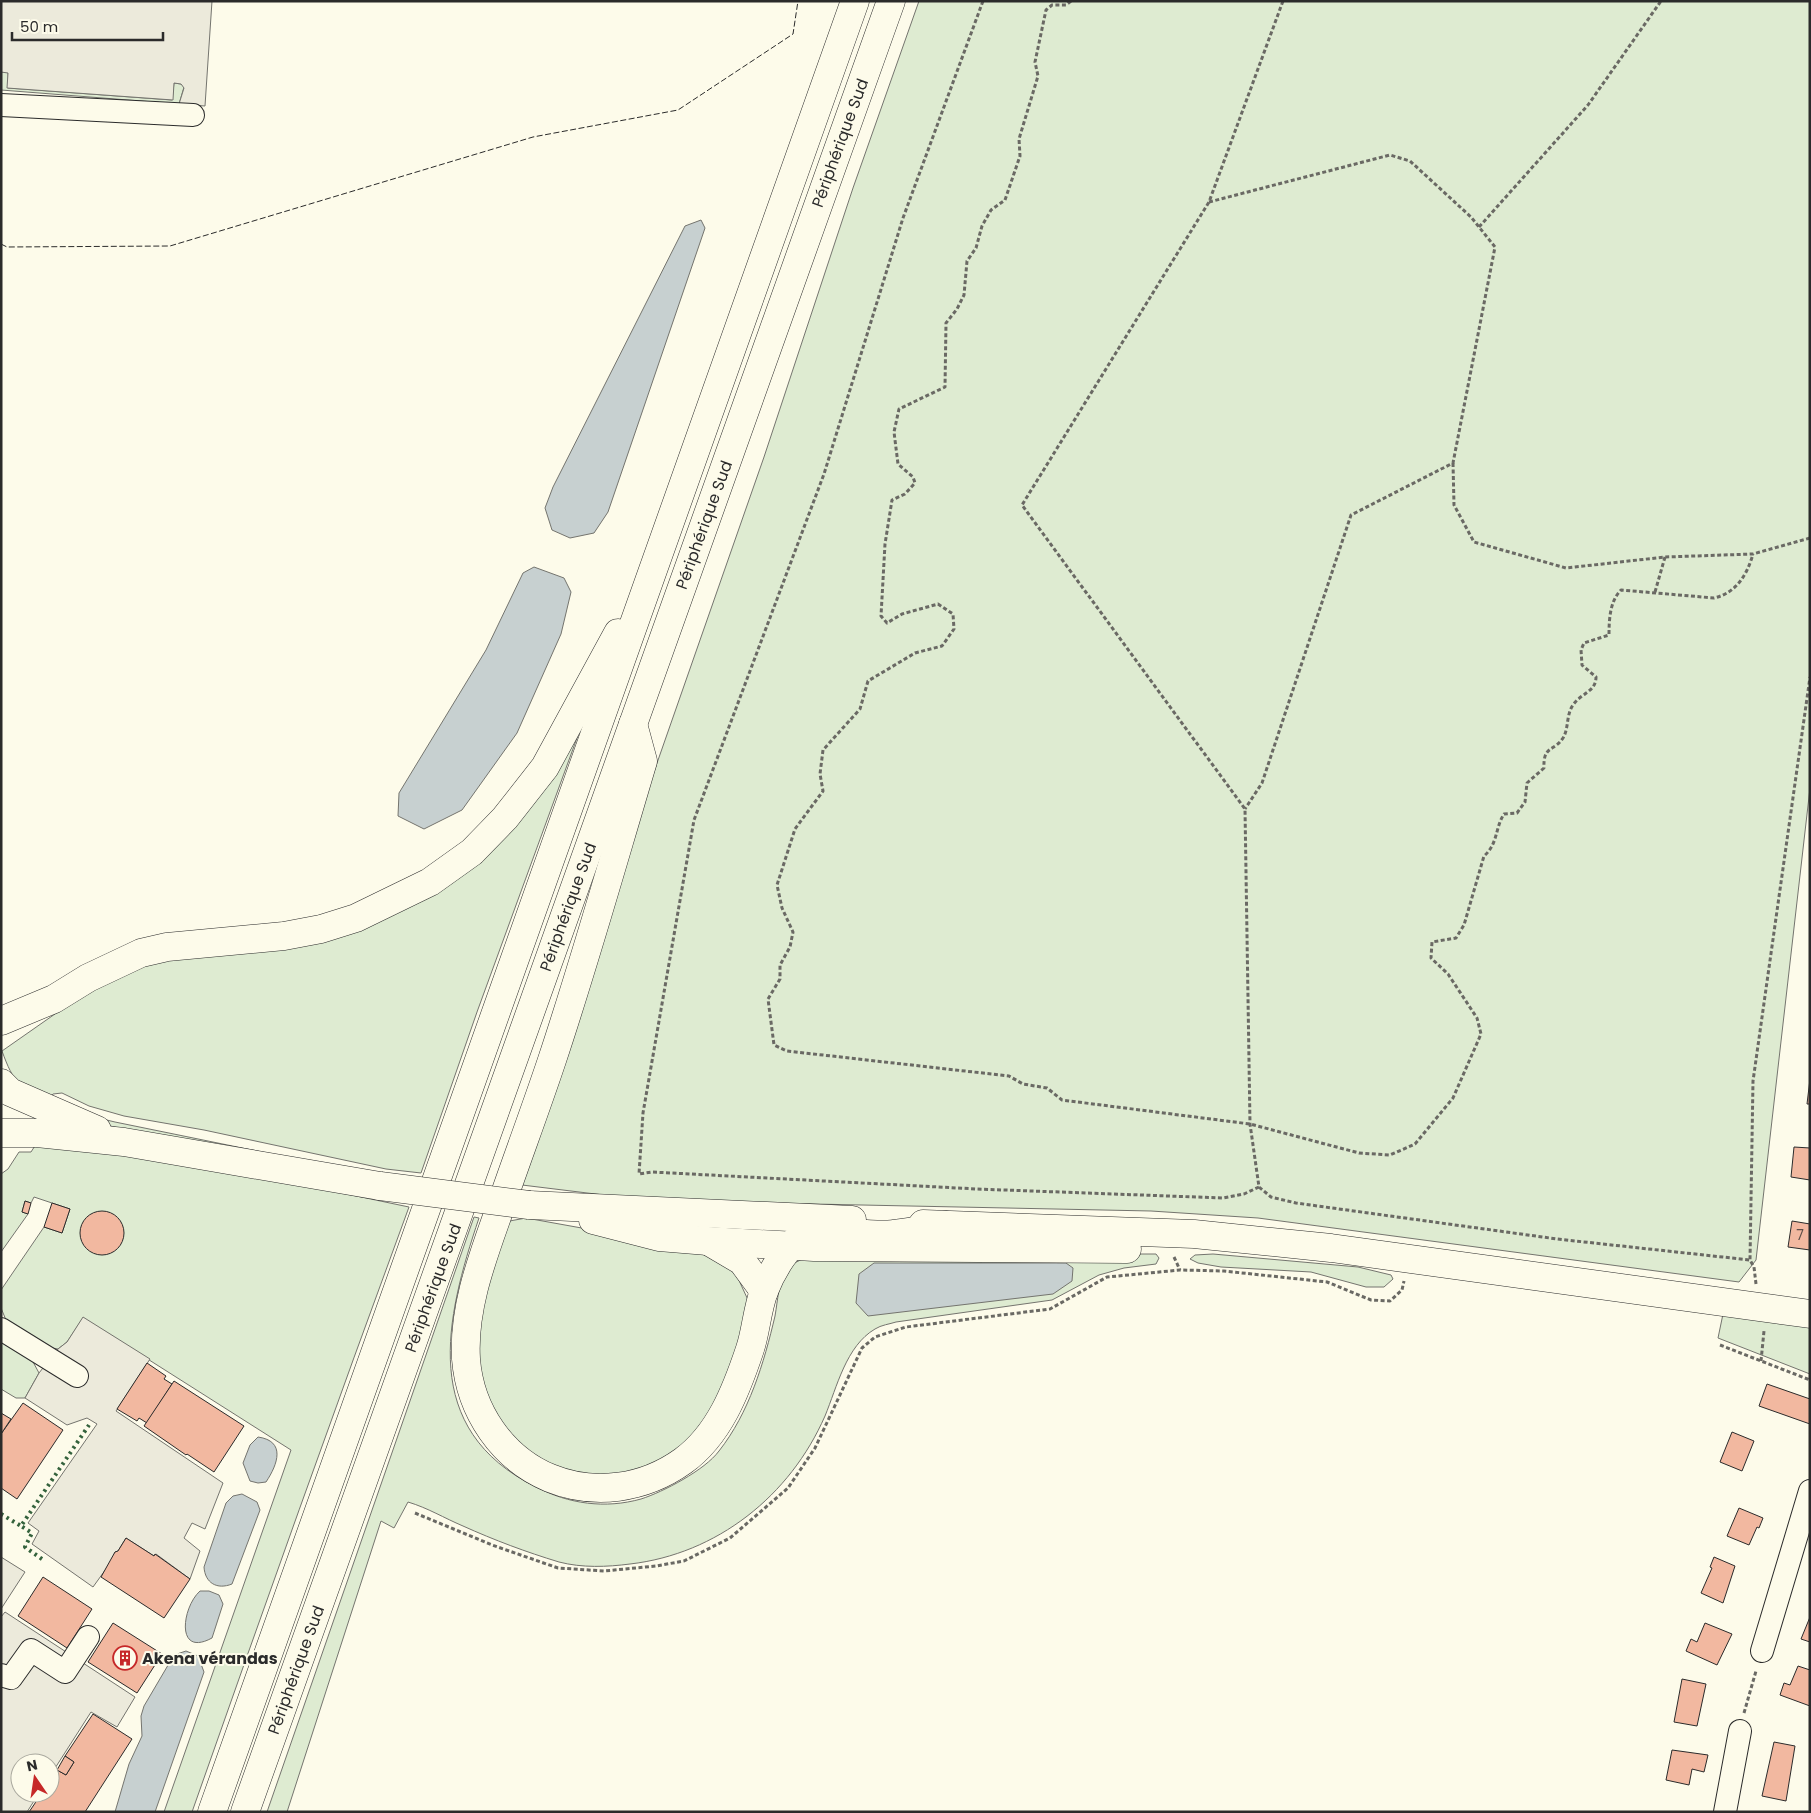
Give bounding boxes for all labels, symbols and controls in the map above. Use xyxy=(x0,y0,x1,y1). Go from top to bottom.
scale bar xyxy=(12,10,164,42)
text: 50 m xyxy=(20,16,58,37)
street label: Périphérique Sud xyxy=(806,75,874,211)
street label: Périphérique Sud xyxy=(670,457,738,593)
street label: Périphérique Sud xyxy=(534,839,602,975)
street label: Périphérique Sud xyxy=(399,1220,467,1356)
house number: 7 xyxy=(1796,1225,1804,1245)
street label: Périphérique Sud xyxy=(262,1602,330,1738)
building icon: Akena vérandas xyxy=(112,1645,138,1671)
place label: Akena vérandas xyxy=(142,1647,278,1670)
north arrow xyxy=(10,1753,60,1803)
text: N xyxy=(25,1754,39,1776)

